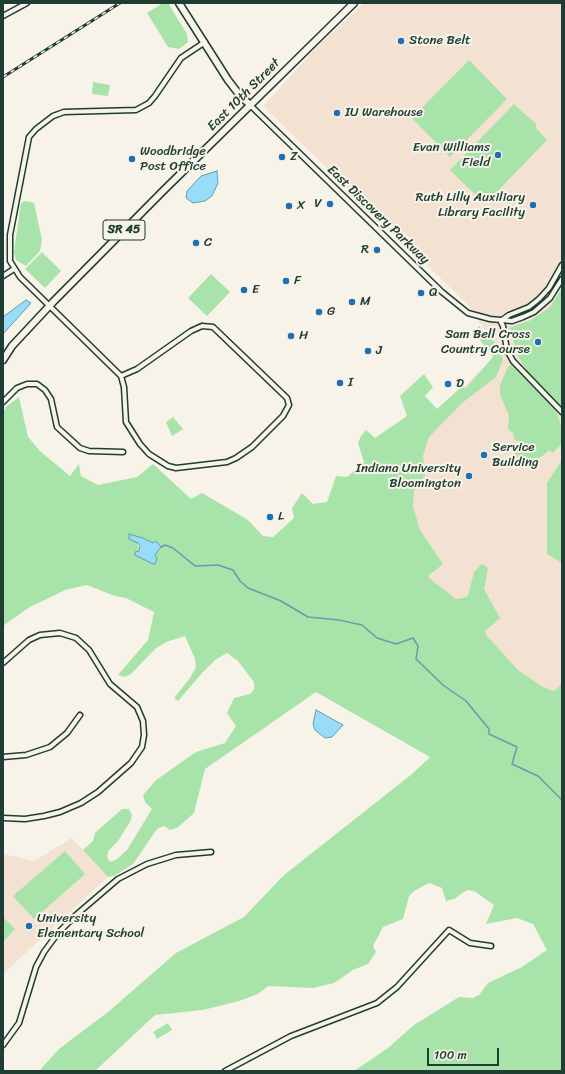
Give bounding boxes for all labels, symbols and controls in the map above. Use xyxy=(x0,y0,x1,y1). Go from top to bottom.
place label: Stone Belt xyxy=(409,33,471,49)
marker: Stone Belt xyxy=(396,36,406,46)
street label: East 10th Street xyxy=(204,55,284,135)
place label: IU Warehouse xyxy=(345,105,423,121)
marker: IU Warehouse xyxy=(332,108,342,118)
place label: Evan Williams Field xyxy=(413,140,490,171)
place label: Woodbridge Post Office xyxy=(140,144,206,175)
place label: Z xyxy=(290,149,298,165)
marker: Evan Williams Field xyxy=(493,150,503,160)
marker: Z xyxy=(277,152,287,162)
marker: Woodbridge Post Office xyxy=(127,154,137,164)
street label: East Discovery Parkway xyxy=(324,162,432,268)
place label: Ruth Lilly Auxiliary Library Facility xyxy=(416,190,525,221)
place label: V xyxy=(314,196,322,212)
place label: X xyxy=(297,198,306,214)
marker: V xyxy=(325,199,335,209)
marker: Ruth Lilly Auxiliary Library Facility xyxy=(528,200,538,210)
marker: X xyxy=(284,201,294,211)
road number: SR 45 xyxy=(103,220,145,240)
place label: C xyxy=(204,235,212,251)
marker: C xyxy=(191,238,201,248)
place label: R xyxy=(361,242,369,258)
marker: R xyxy=(372,245,382,255)
place label: F xyxy=(294,273,301,289)
marker: F xyxy=(281,276,291,286)
place label: E xyxy=(252,282,259,298)
marker: E xyxy=(239,285,249,295)
place label: Q xyxy=(429,285,437,301)
marker: Q xyxy=(416,288,426,298)
place label: M xyxy=(360,294,371,310)
marker: M xyxy=(347,297,357,307)
place label: G xyxy=(327,304,335,320)
marker: G xyxy=(314,307,324,317)
place label: Sam Bell Cross Country Course xyxy=(441,327,530,358)
place label: H xyxy=(299,328,308,344)
marker: H xyxy=(286,331,296,341)
marker: Sam Bell Cross Country Course xyxy=(533,337,543,347)
place label: J xyxy=(376,343,382,359)
marker: J xyxy=(363,346,373,356)
place label: I xyxy=(348,375,353,391)
place label: D xyxy=(456,376,464,392)
marker: I xyxy=(335,378,345,388)
marker: D xyxy=(443,379,453,389)
place label: Service Building xyxy=(492,440,539,471)
marker: Service Building xyxy=(479,450,489,460)
place label: Indiana University Bloomington xyxy=(356,461,461,492)
marker: Indiana University Bloomington xyxy=(464,471,474,481)
place label: L xyxy=(278,509,284,525)
marker: L xyxy=(265,512,275,522)
place label: University Elementary School xyxy=(37,911,144,942)
marker: University Elementary School xyxy=(24,921,34,931)
scale bar xyxy=(429,1040,501,1066)
text: 100 m xyxy=(434,1044,467,1066)

